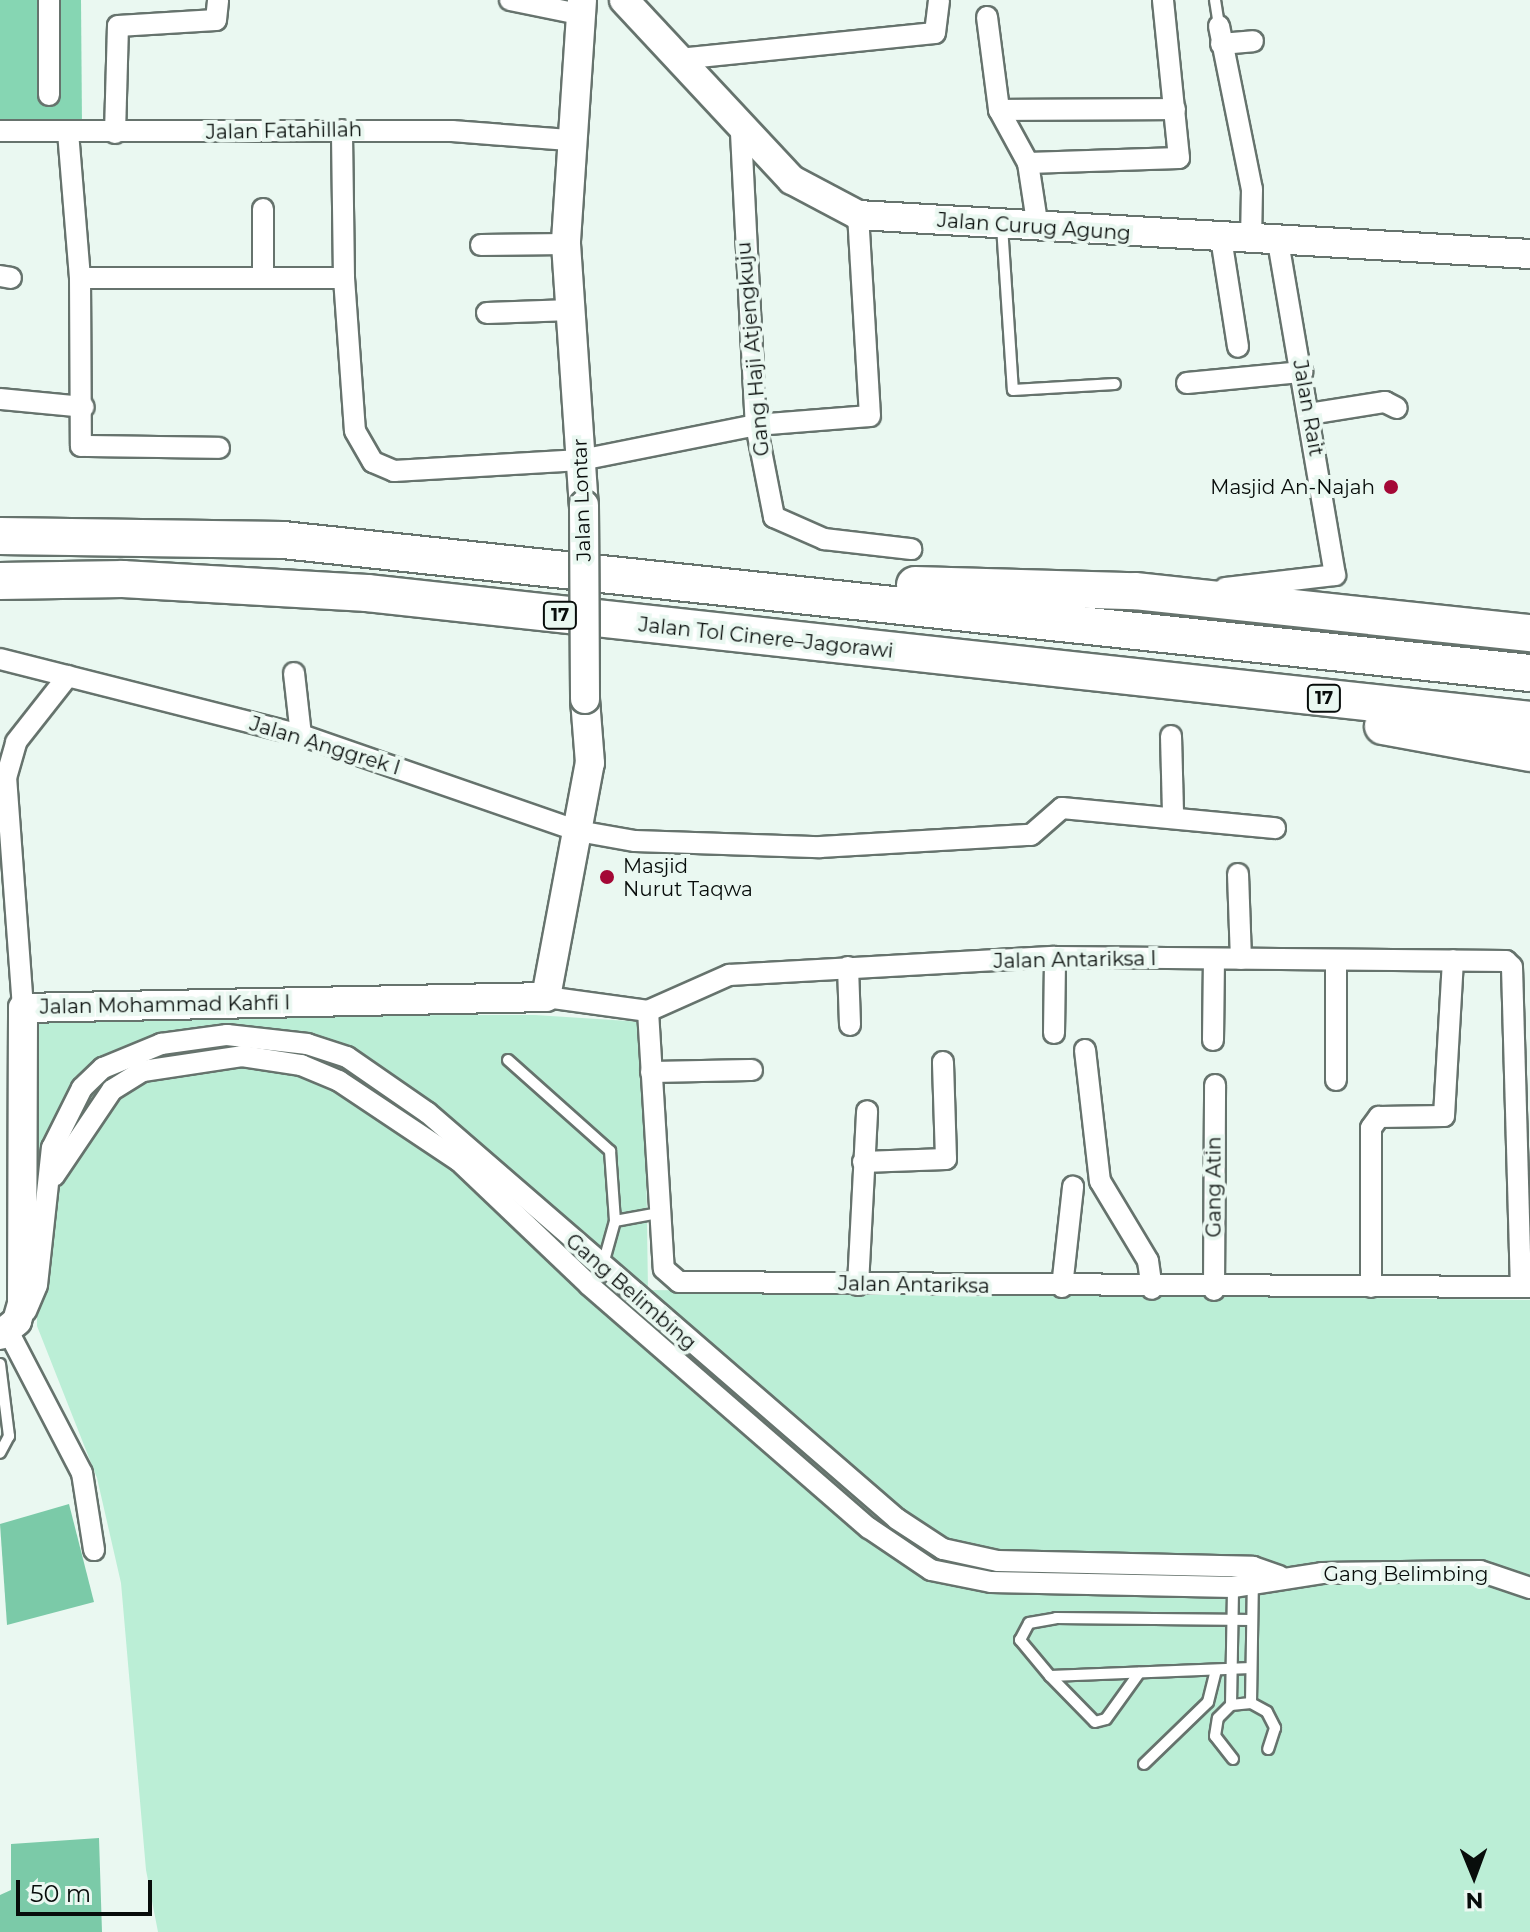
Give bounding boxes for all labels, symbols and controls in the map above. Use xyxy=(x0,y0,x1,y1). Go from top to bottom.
street label: Jalan Fatahillah xyxy=(206,118,362,144)
street label: Jalan Curug Agung xyxy=(936,208,1132,246)
street label: Gang Haji Atjengkuju xyxy=(732,241,774,457)
street label: Jalan Rait xyxy=(1288,358,1328,458)
street label: Jalan Lontar xyxy=(568,438,596,562)
place label: Masjid An-Najah xyxy=(1210,475,1375,499)
marker: Masjid An-Najah xyxy=(1382,478,1400,496)
road number: 17 xyxy=(542,601,578,629)
street label: Jalan Tol Cinere–Jagorawi xyxy=(637,613,895,663)
road number: 17 xyxy=(1306,684,1342,712)
street label: Jalan Anggrek I xyxy=(247,712,403,780)
place label: Masjid Nurut Taqwa xyxy=(623,854,753,901)
marker: Masjid Nurut Taqwa xyxy=(598,868,616,886)
street label: Jalan Antariksa I xyxy=(993,947,1157,973)
street label: Jalan Mohammad Kahfi I xyxy=(40,991,290,1019)
street label: Gang Atin xyxy=(1202,1137,1226,1237)
street label: Gang Belimbing xyxy=(561,1229,701,1355)
street label: Jalan Antariksa xyxy=(838,1272,990,1298)
street label: Gang Belimbing xyxy=(1323,1562,1489,1586)
north arrow xyxy=(1434,1836,1514,1916)
scale bar xyxy=(20,1864,156,1914)
text: 50 m xyxy=(30,1879,91,1908)
text: N xyxy=(1465,1887,1484,1914)

